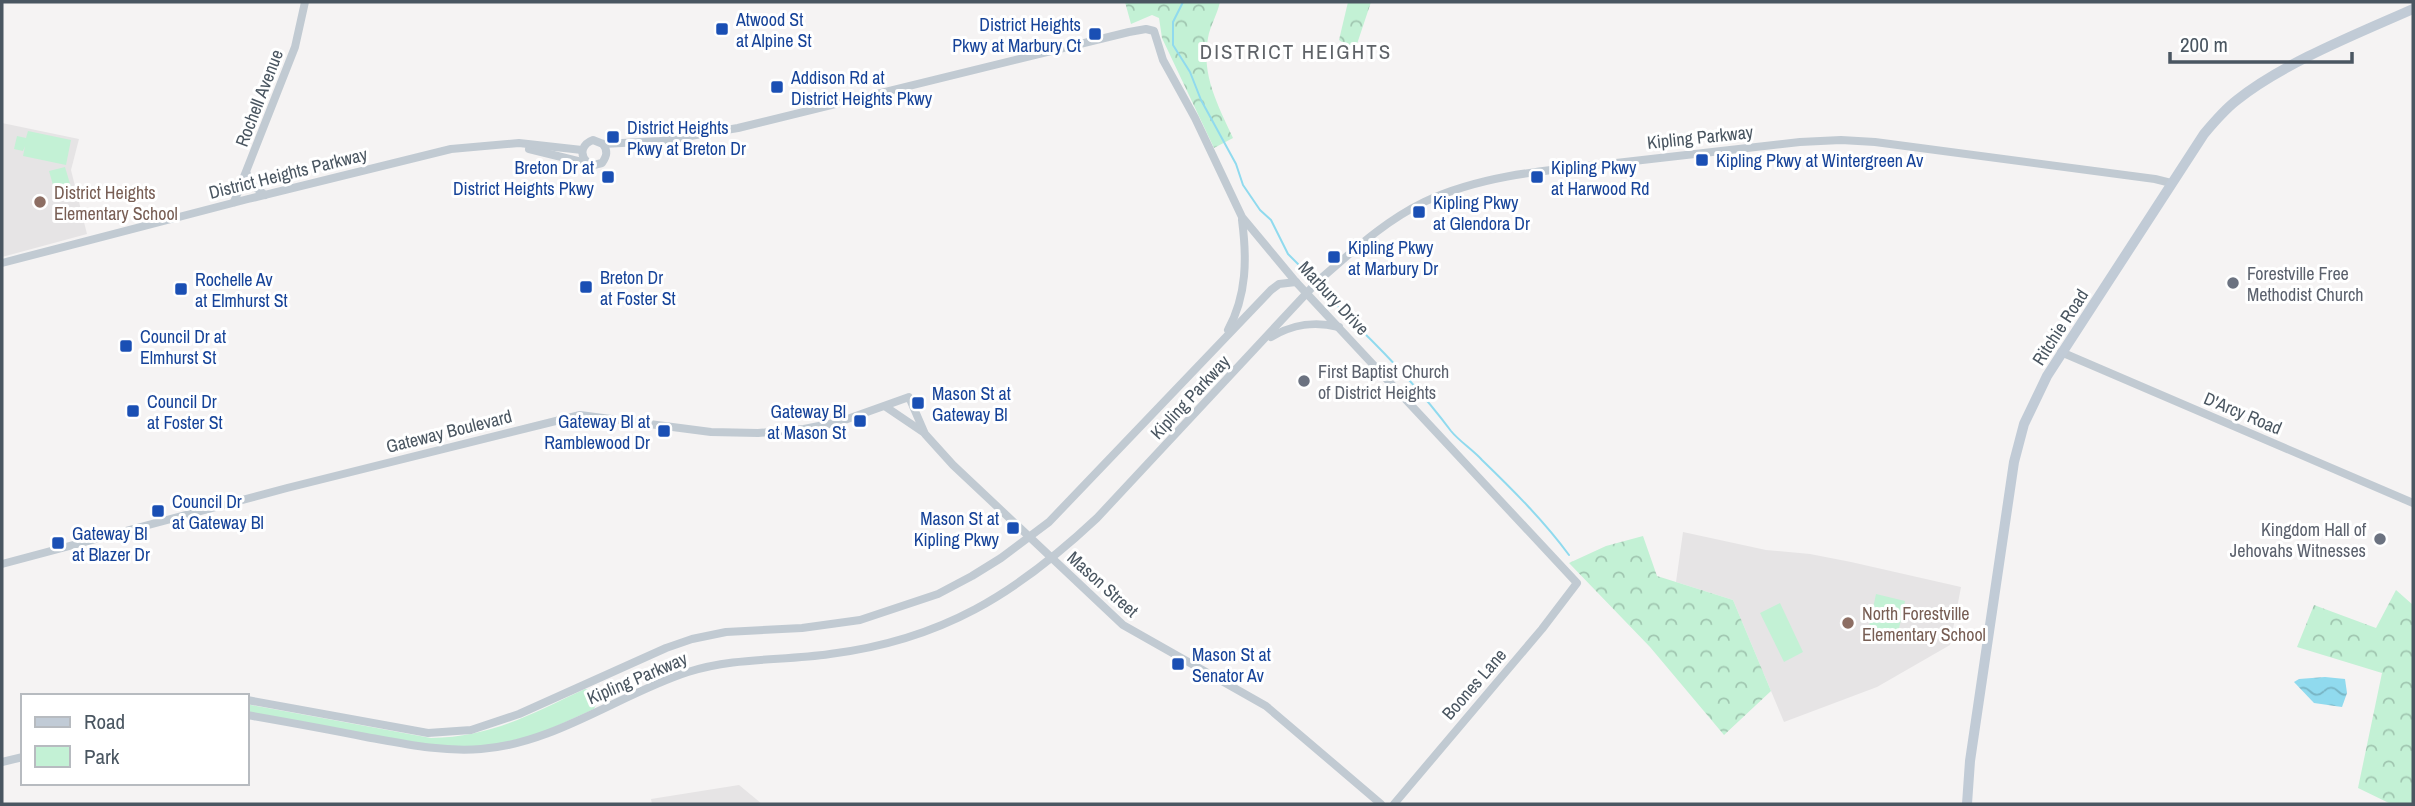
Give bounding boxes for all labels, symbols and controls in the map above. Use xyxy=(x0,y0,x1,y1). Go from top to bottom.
place label: Atwood St at Alpine St xyxy=(735,7,812,53)
place label: District Heights Pkwy at Marbury Ct xyxy=(952,12,1081,58)
marker: Atwood St at Alpine St xyxy=(714,21,730,37)
scale bar xyxy=(2170,21,2352,65)
marker: District Heights Pkwy at Marbury Ct xyxy=(1087,26,1103,42)
text: 200 m xyxy=(2180,30,2228,59)
district label: DISTRICT HEIGHTS xyxy=(1200,37,1392,66)
street label: Rochell Avenue xyxy=(229,46,289,150)
place label: Addison Rd at District Heights Pkwy xyxy=(790,65,933,111)
marker: Addison Rd at District Heights Pkwy xyxy=(769,79,785,95)
place label: District Heights Pkwy at Breton Dr xyxy=(627,115,746,161)
street label: Kipling Parkway xyxy=(1646,119,1755,155)
marker: District Heights Pkwy at Breton Dr xyxy=(605,129,621,145)
street label: District Heights Parkway xyxy=(206,141,370,205)
place label: Kipling Pkwy at Wintergreen Av xyxy=(1716,148,1924,173)
marker: Kipling Pkwy at Wintergreen Av xyxy=(1694,152,1710,168)
place label: Breton Dr at District Heights Pkwy xyxy=(453,155,595,201)
place label: Kipling Pkwy at Harwood Rd xyxy=(1551,155,1649,201)
marker: Breton Dr at District Heights Pkwy xyxy=(600,169,616,185)
marker: Kipling Pkwy at Harwood Rd xyxy=(1529,169,1545,185)
place label: District Heights Elementary School xyxy=(54,180,178,226)
place label: Kipling Pkwy at Glendora Dr xyxy=(1433,190,1530,236)
marker: District Heights Elementary School xyxy=(32,194,48,210)
marker: Kipling Pkwy at Glendora Dr xyxy=(1411,204,1427,220)
place label: Kipling Pkwy at Marbury Dr xyxy=(1348,235,1438,281)
marker: Kipling Pkwy at Marbury Dr xyxy=(1326,249,1342,265)
street label: Marbury Drive xyxy=(1293,255,1375,341)
place label: Forestville Free Methodist Church xyxy=(2247,261,2364,307)
place label: Breton Dr at Foster St xyxy=(600,265,676,311)
place label: Rochelle Av at Elmhurst St xyxy=(195,267,288,313)
marker: Forestville Free Methodist Church xyxy=(2225,275,2241,291)
marker: Breton Dr at Foster St xyxy=(578,279,594,295)
marker: Rochelle Av at Elmhurst St xyxy=(173,281,189,297)
street label: Ritchie Road xyxy=(2026,284,2094,370)
place label: Council Dr at Elmhurst St xyxy=(140,324,226,370)
marker: Council Dr at Elmhurst St xyxy=(118,338,134,354)
street label: Kipling Parkway xyxy=(1144,349,1236,445)
place label: First Baptist Church of District Heights xyxy=(1318,359,1449,405)
marker: First Baptist Church of District Heights xyxy=(1296,373,1312,389)
place label: Mason St at Gateway Bl xyxy=(932,381,1011,427)
street label: D'Arcy Road xyxy=(2200,385,2286,441)
place label: Council Dr at Foster St xyxy=(147,389,223,435)
marker: Mason St at Gateway Bl xyxy=(910,395,926,411)
place label: Gateway Bl at Mason St xyxy=(767,399,846,445)
marker: Council Dr at Foster St xyxy=(125,403,141,419)
street label: Gateway Boulevard xyxy=(383,403,515,459)
place label: Gateway Bl at Ramblewood Dr xyxy=(544,409,650,455)
marker: Gateway Bl at Mason St xyxy=(852,413,868,429)
marker: Gateway Bl at Ramblewood Dr xyxy=(656,423,672,439)
place label: Council Dr at Gateway Bl xyxy=(172,489,264,535)
marker: Council Dr at Gateway Bl xyxy=(150,503,166,519)
place label: Mason St at Kipling Pkwy xyxy=(914,506,1000,552)
place label: Kingdom Hall of Jehovahs Witnesses xyxy=(2230,517,2367,563)
marker: Mason St at Kipling Pkwy xyxy=(1005,520,1021,536)
place label: Gateway Bl at Blazer Dr xyxy=(72,521,150,567)
marker: Kingdom Hall of Jehovahs Witnesses xyxy=(2372,531,2388,547)
marker: Gateway Bl at Blazer Dr xyxy=(50,535,66,551)
street label: Mason Street xyxy=(1062,545,1144,623)
place label: North Forestville Elementary School xyxy=(1862,601,1986,647)
marker: North Forestville Elementary School xyxy=(1840,615,1856,631)
place label: Mason St at Senator Av xyxy=(1192,642,1271,688)
street label: Boones Lane xyxy=(1436,643,1512,725)
street label: Kipling Parkway xyxy=(583,645,692,710)
marker: Mason St at Senator Av xyxy=(1170,656,1186,672)
legend xyxy=(21,694,248,785)
text: Road xyxy=(84,707,125,736)
text: Park xyxy=(84,742,120,771)

